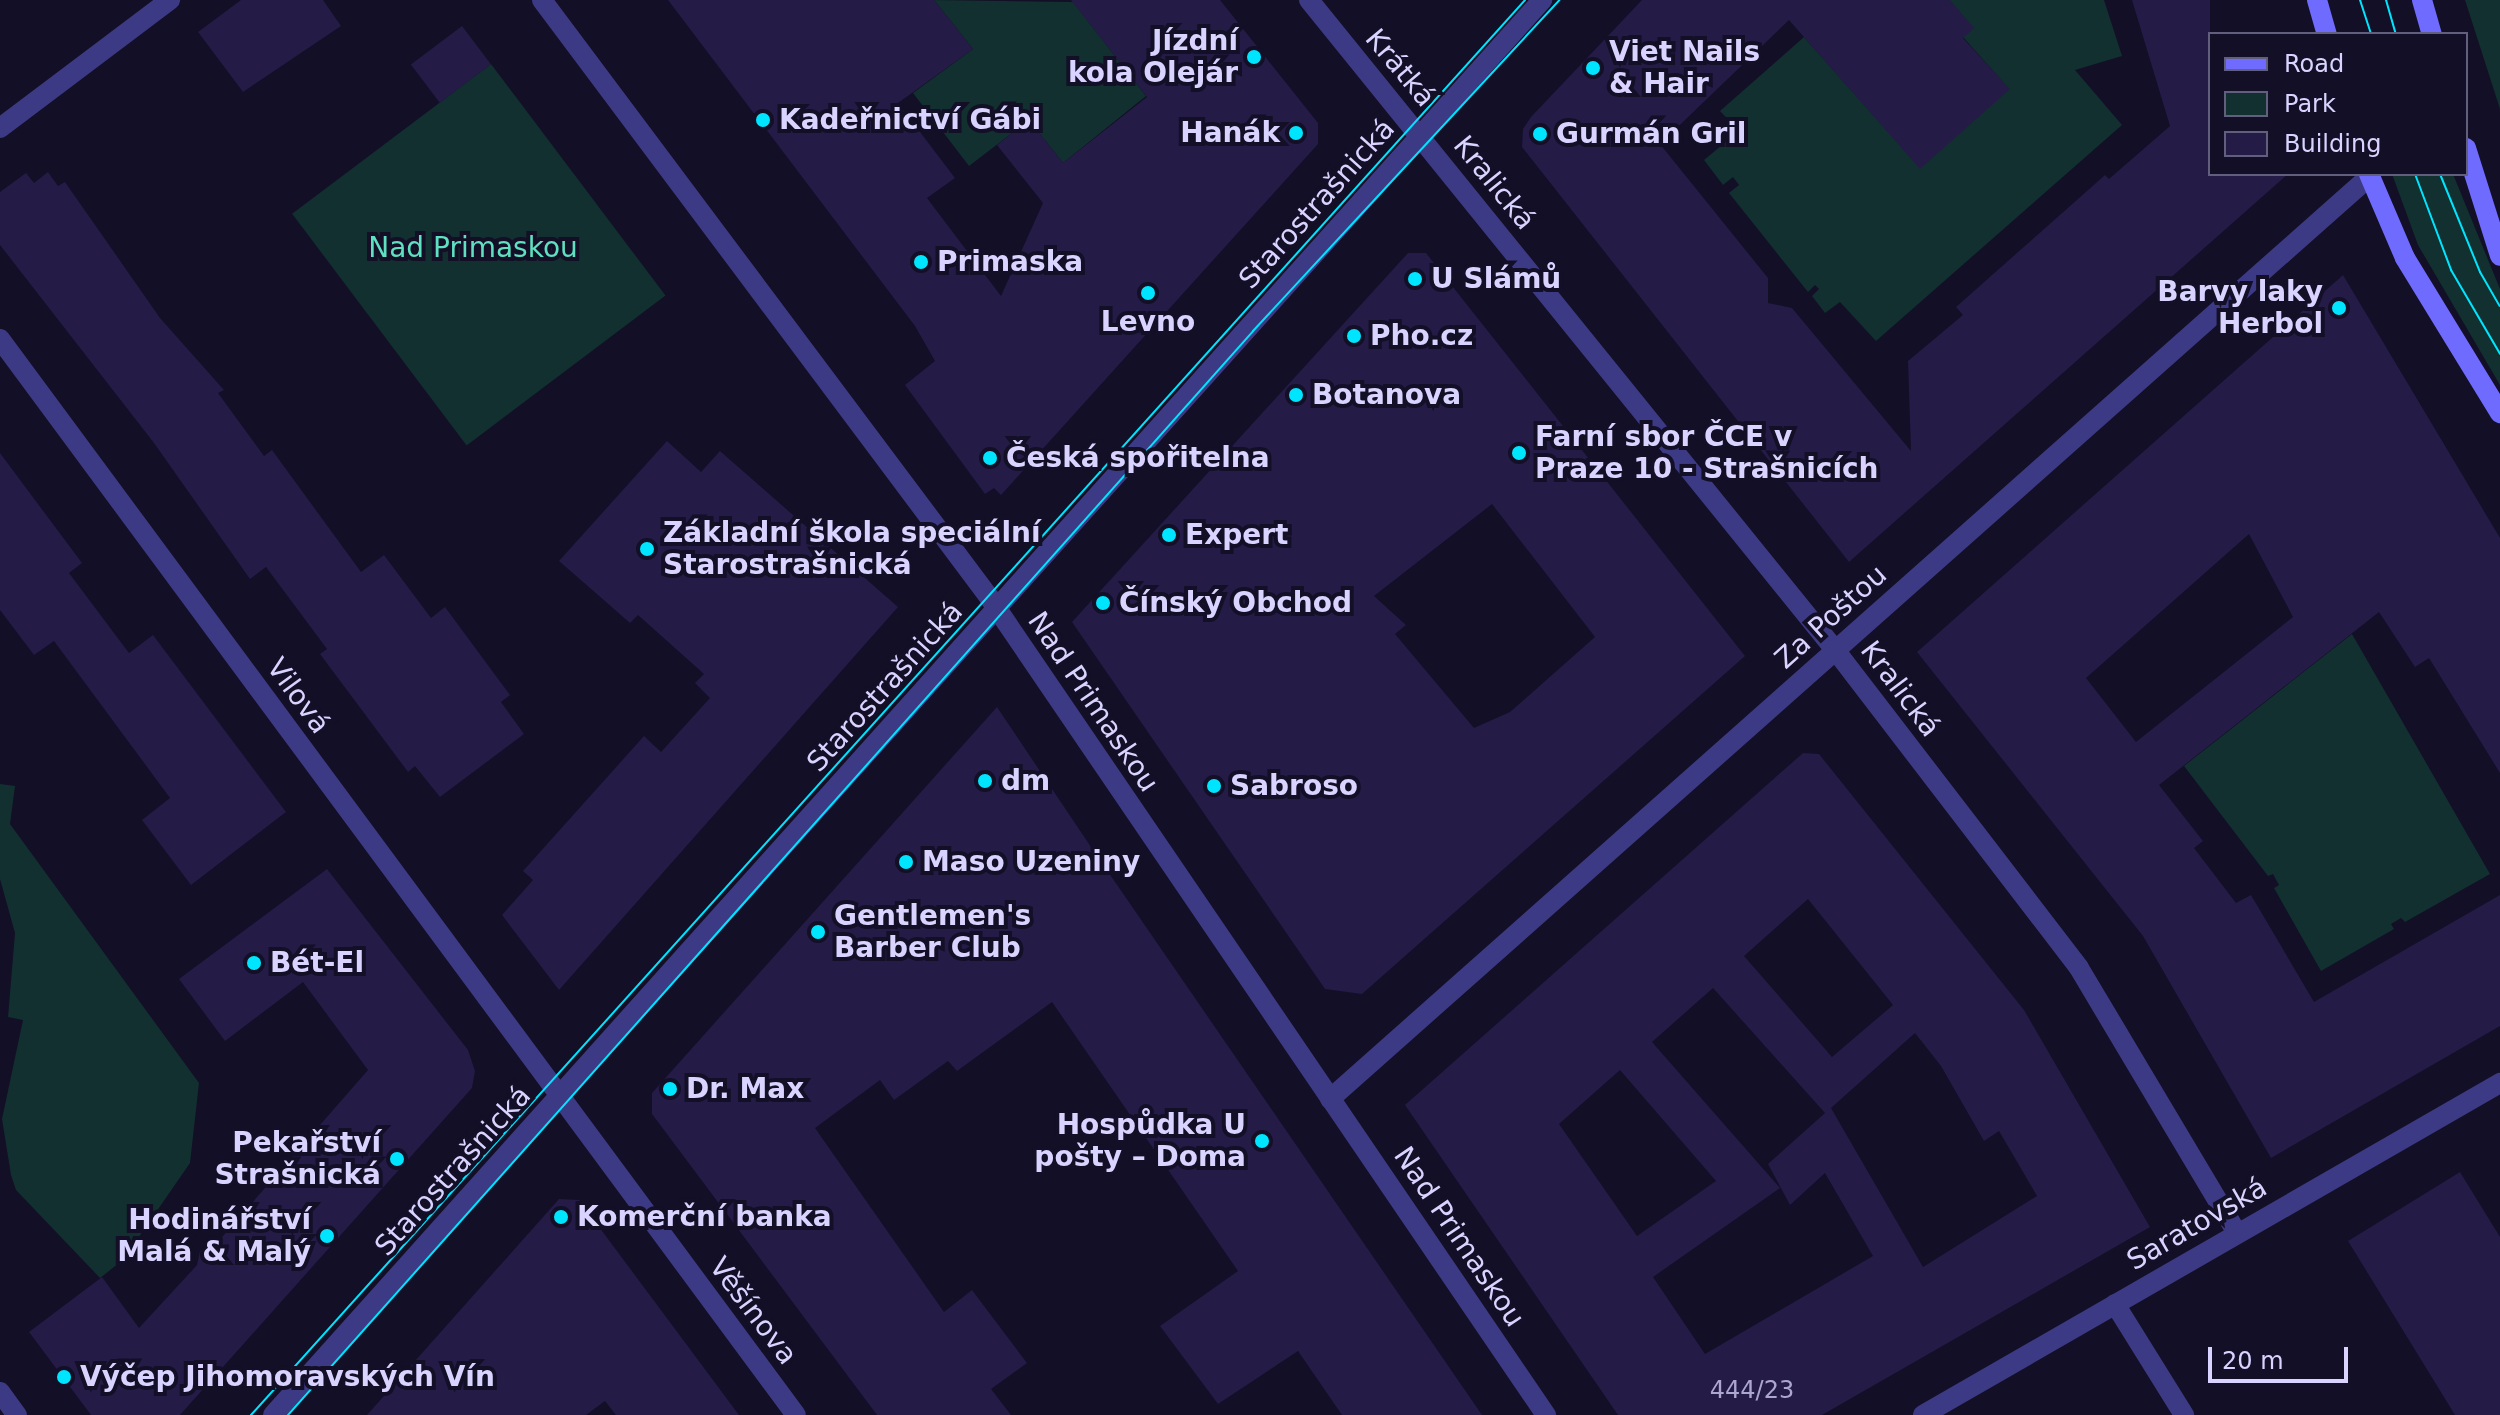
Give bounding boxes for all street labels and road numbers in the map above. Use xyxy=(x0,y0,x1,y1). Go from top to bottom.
street label: Krátká xyxy=(1358,22,1442,114)
street label: Starostrašnická xyxy=(1232,112,1402,296)
street label: Kralická xyxy=(1446,129,1542,237)
street label: Za Poštou xyxy=(1768,558,1894,676)
street label: Starostrašnická xyxy=(800,595,970,779)
street label: Nad Primaskou xyxy=(1020,606,1166,798)
street label: Kralická xyxy=(1853,635,1947,743)
street label: Vilová xyxy=(259,652,337,740)
street label: Starostrašnická xyxy=(368,1079,538,1263)
street label: Nad Primaskou xyxy=(1386,1141,1532,1333)
street label: Saratovská xyxy=(2121,1171,2273,1277)
street label: Věšínova xyxy=(702,1251,804,1371)

